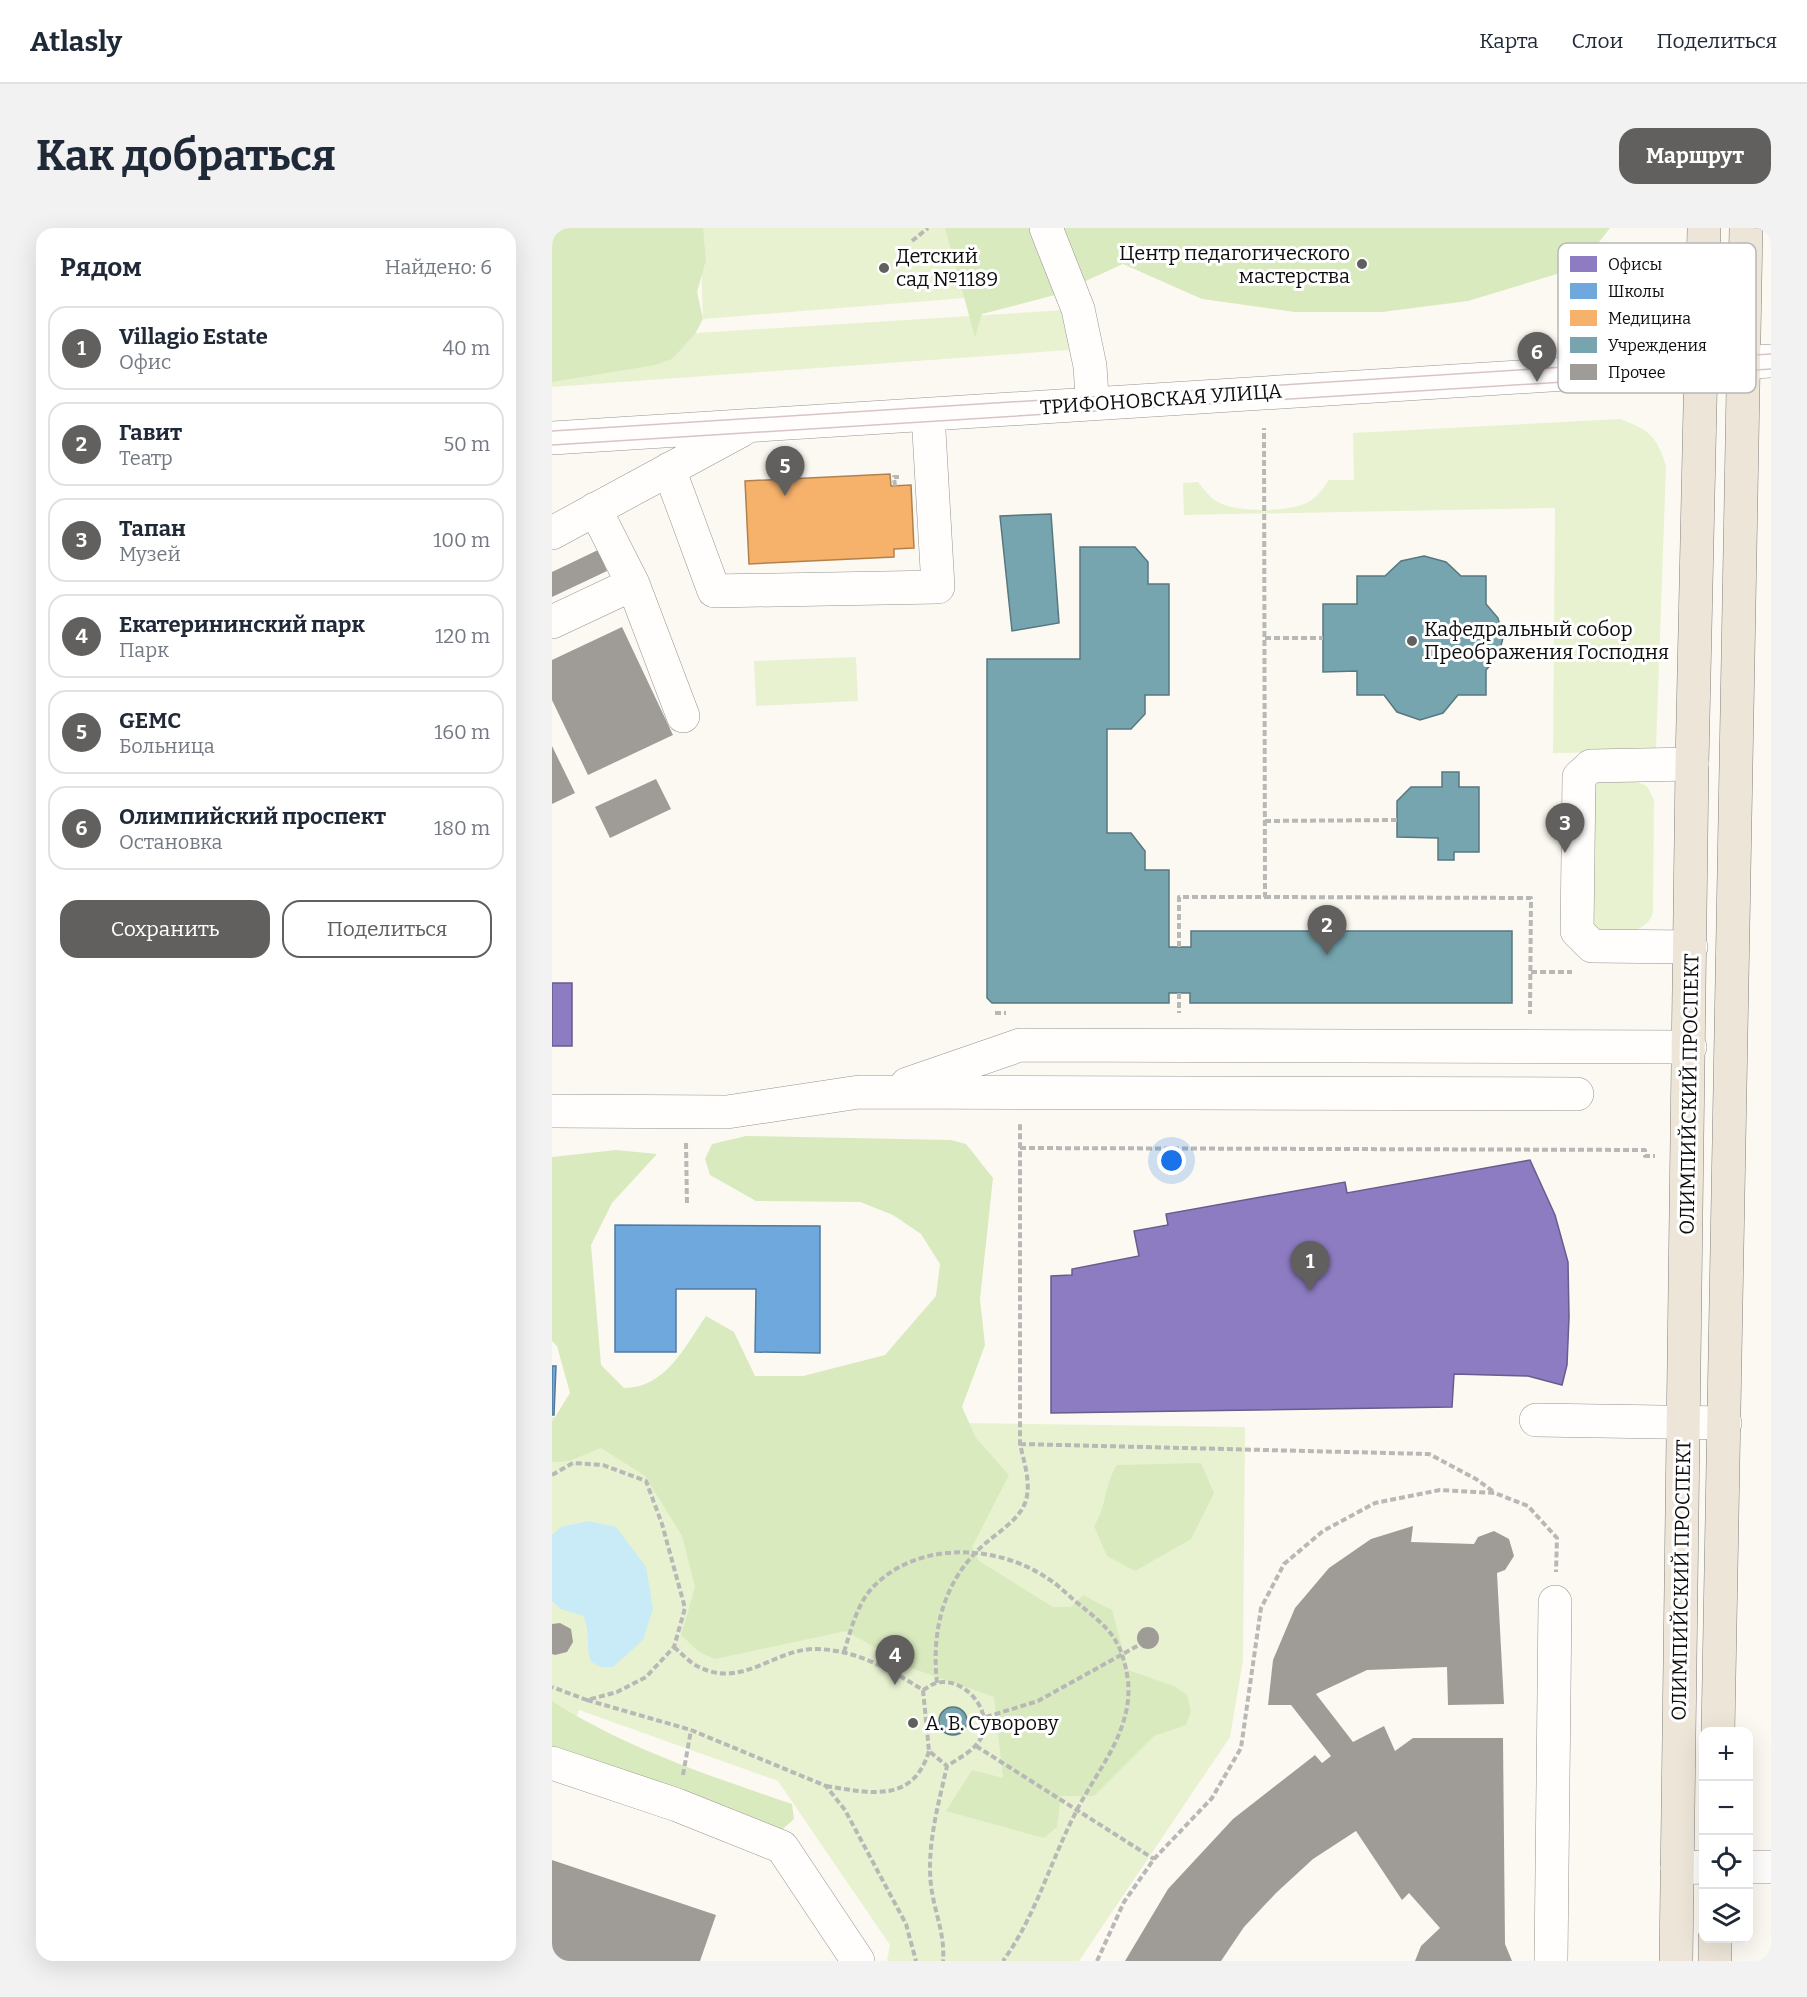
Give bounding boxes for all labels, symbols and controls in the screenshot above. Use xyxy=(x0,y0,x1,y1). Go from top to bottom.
text: Atlasly xyxy=(30,25,122,58)
text: Карта xyxy=(1479,28,1538,54)
text: Слои xyxy=(1571,28,1623,54)
text: Поделиться xyxy=(1656,28,1777,54)
button: Маршрут xyxy=(1619,128,1771,184)
text: Как добраться xyxy=(36,131,336,181)
place label: Центр педагогического мастерства xyxy=(1119,241,1350,288)
legend xyxy=(1558,243,1756,393)
place label: Детский сад №1189 xyxy=(896,244,998,291)
text: Рядом xyxy=(60,252,142,283)
text: Найдено: 6 xyxy=(385,255,492,279)
text: Офисы xyxy=(1608,255,1663,274)
marker: Центр педагогического мастерства xyxy=(1355,257,1369,271)
marker: Детский сад №1189 xyxy=(877,261,891,275)
text: Школы xyxy=(1608,282,1665,301)
text: Медицина xyxy=(1608,309,1691,328)
text: Villagio Estate xyxy=(119,323,268,350)
pin: 6 xyxy=(1518,332,1556,382)
text: 1 xyxy=(77,336,86,360)
text: 40 m xyxy=(442,336,490,360)
text: Учреждения xyxy=(1608,336,1707,355)
text: Офис xyxy=(119,350,171,374)
text: Прочее xyxy=(1608,363,1666,382)
street label: ТРИФОНОВСКАЯ УЛИЦА xyxy=(1039,379,1284,419)
text: Гавит xyxy=(119,419,182,446)
text: 2 xyxy=(76,432,87,456)
text: 50 m xyxy=(443,432,490,456)
text: Театр xyxy=(119,446,173,470)
pin: 5 xyxy=(766,446,804,496)
text: Тапан xyxy=(119,515,186,542)
text: 3 xyxy=(76,528,87,552)
text: 100 m xyxy=(433,528,490,552)
text: Музей xyxy=(119,542,181,566)
text: Екатерининский парк xyxy=(119,611,365,638)
place label: Кафедральный собор Преображения Господня xyxy=(1424,617,1669,664)
text: 4 xyxy=(75,624,88,648)
text: 120 m xyxy=(435,624,490,648)
marker: Кафедральный собор Преображения Господня xyxy=(1405,634,1419,648)
text: Парк xyxy=(119,638,169,662)
text: GEMC xyxy=(119,707,181,734)
text: 5 xyxy=(76,720,87,744)
text: 160 m xyxy=(434,720,490,744)
text: Больница xyxy=(119,734,215,758)
text: Олимпийский проспект xyxy=(119,803,386,830)
pin: 3 xyxy=(1546,804,1584,853)
text: 6 xyxy=(76,816,87,840)
text: 180 m xyxy=(434,816,490,840)
text: Остановка xyxy=(119,830,222,854)
button: Сохранить xyxy=(60,900,270,958)
button: Поделиться xyxy=(282,900,492,958)
pin: 2 xyxy=(1308,906,1346,955)
street label: ОЛИМПИЙСКИЙ ПРОСПЕКТ xyxy=(1675,953,1703,1235)
your location xyxy=(1157,1146,1186,1175)
pin: 1 xyxy=(1290,1242,1329,1291)
street label: ОЛИМПИЙСКИЙ ПРОСПЕКТ xyxy=(1667,1439,1695,1721)
pin: 4 xyxy=(876,1636,914,1685)
place label: А. В. Суворову xyxy=(925,1711,1059,1735)
marker: А. В. Суворову xyxy=(906,1716,920,1730)
map controls xyxy=(1699,1727,1753,1943)
button: + xyxy=(1699,1727,1753,1781)
button: − xyxy=(1699,1781,1753,1835)
button: locate xyxy=(1699,1835,1753,1889)
button: layers xyxy=(1699,1889,1753,1943)

